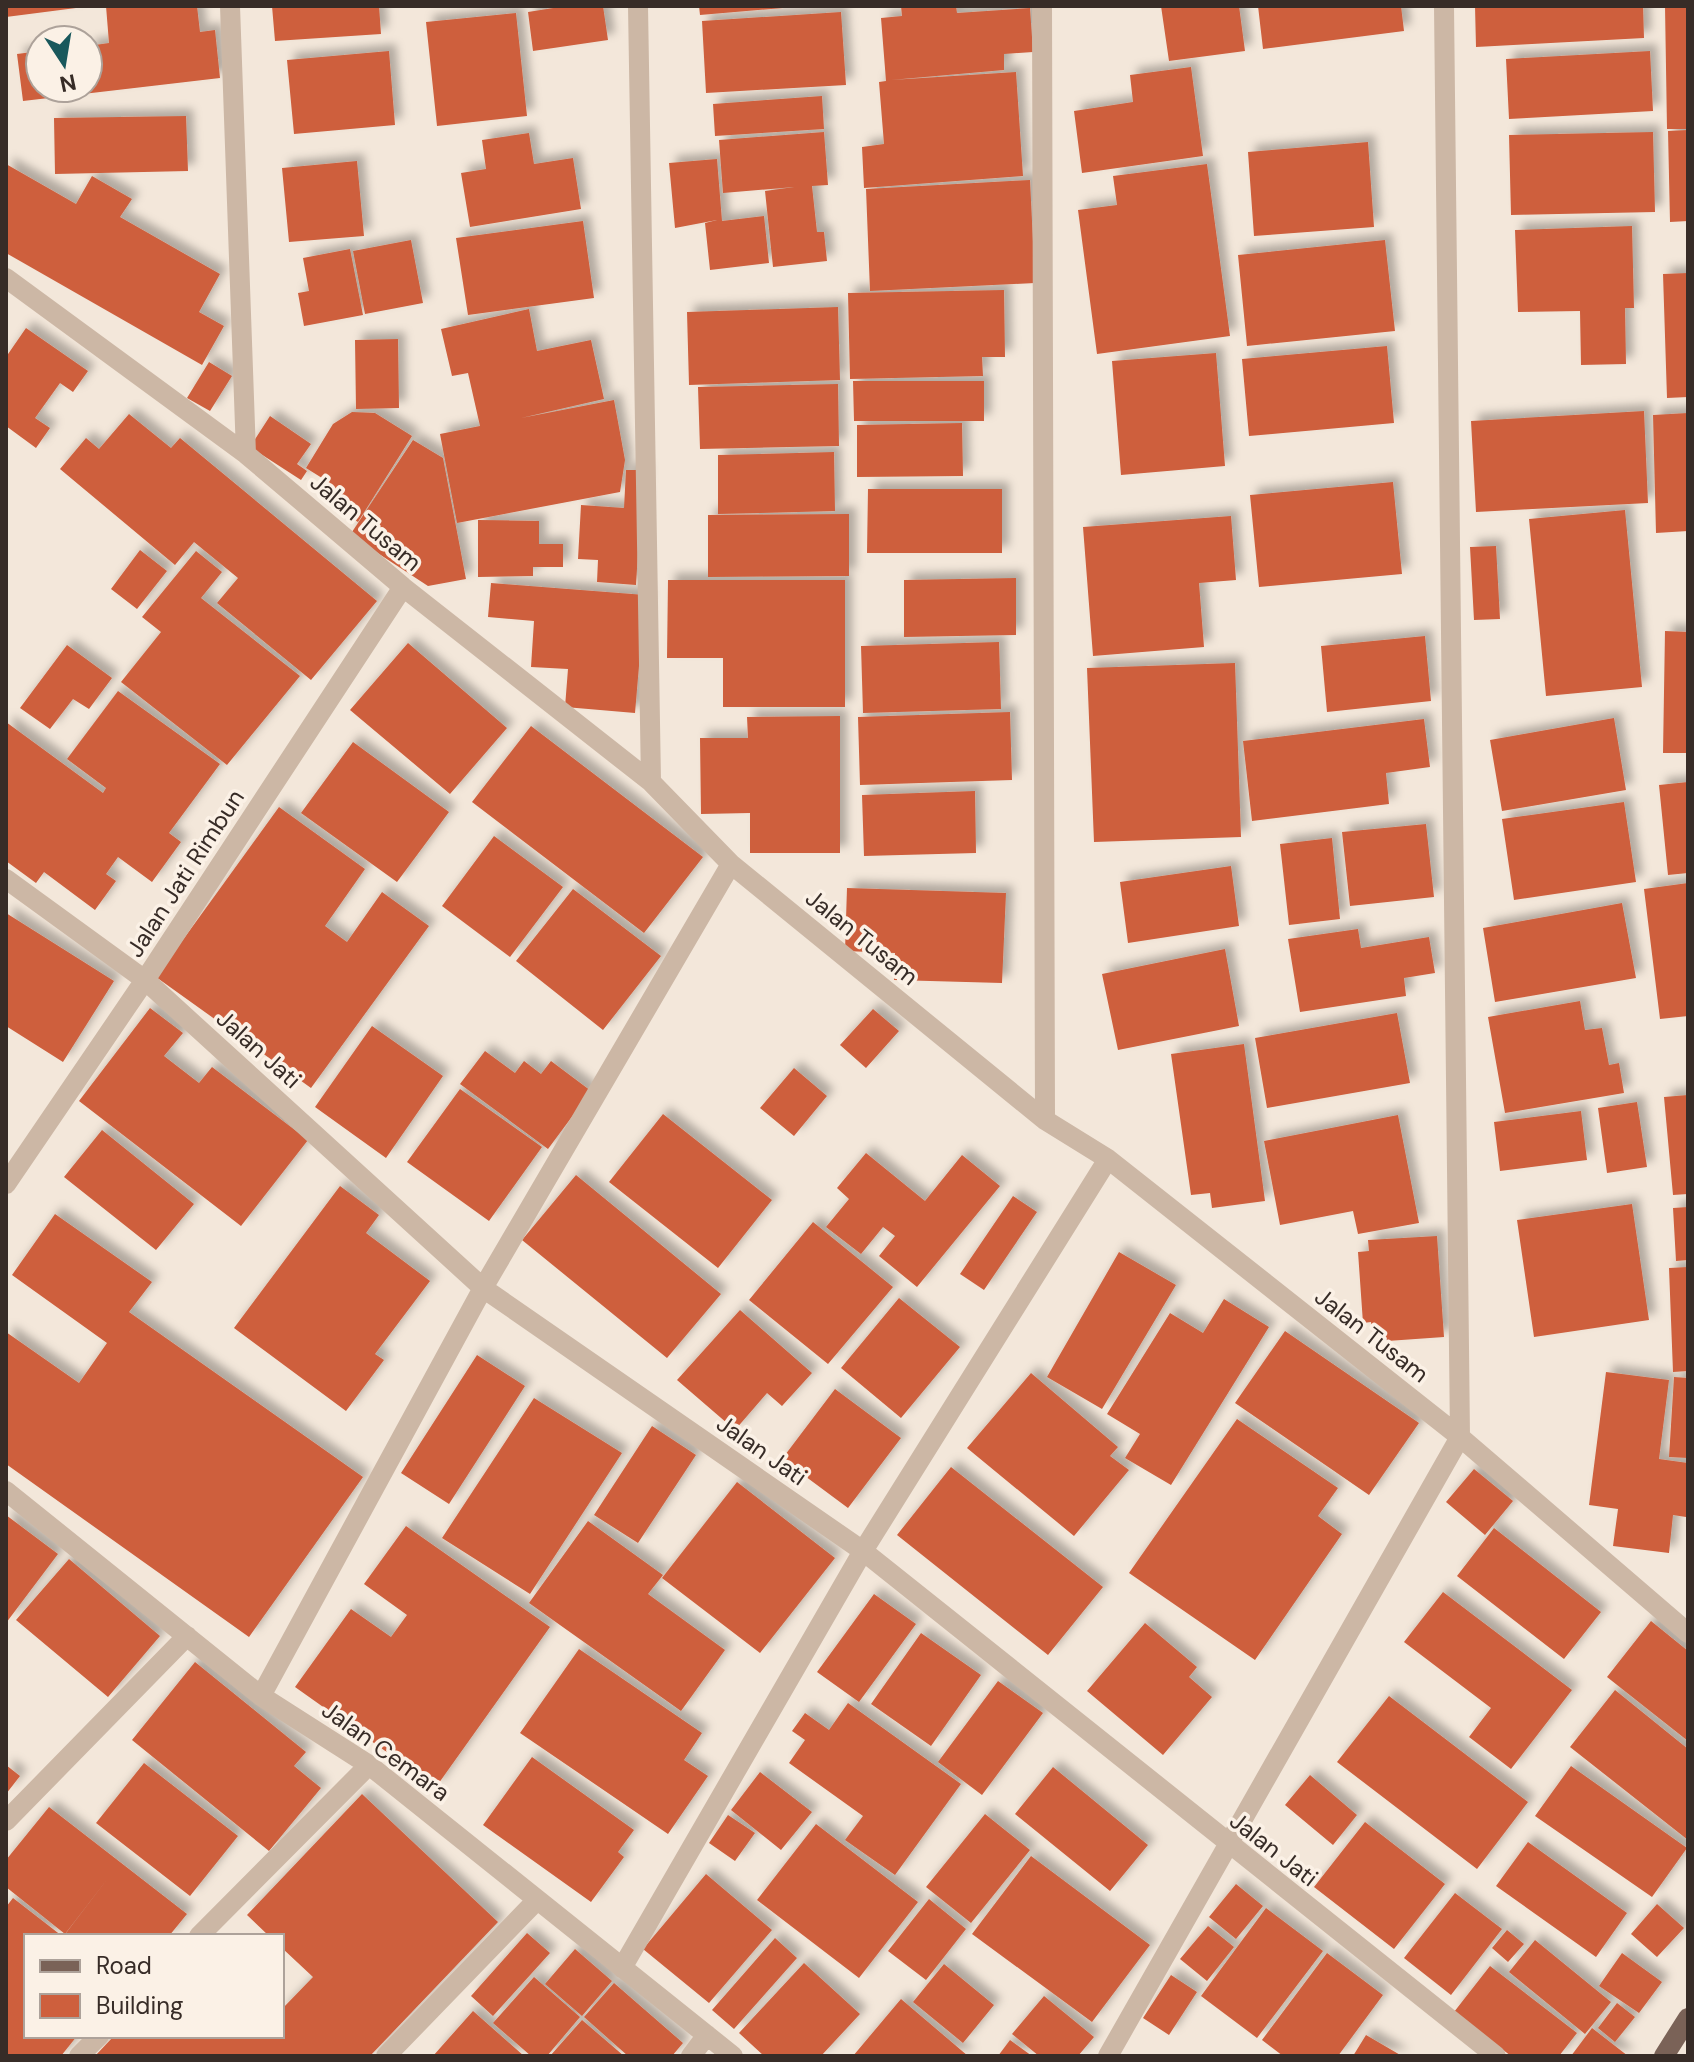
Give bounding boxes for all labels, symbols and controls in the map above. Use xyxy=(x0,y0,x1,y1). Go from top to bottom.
north arrow xyxy=(24,24,104,104)
text: N xyxy=(57,67,79,99)
street label: Jalan Tusam xyxy=(304,466,428,578)
street label: Jalan Jati Rimbun xyxy=(119,783,251,963)
street label: Jalan Tusam xyxy=(799,882,925,992)
street label: Jalan Jati xyxy=(210,1003,308,1095)
street label: Jalan Tusam xyxy=(1309,1281,1435,1389)
street label: Jalan Jati xyxy=(711,1408,813,1492)
street label: Jalan Cemara xyxy=(316,1694,456,1808)
street label: Jalan Jati xyxy=(1224,1805,1324,1893)
legend xyxy=(24,1934,284,2038)
text: Road xyxy=(96,1950,152,1981)
text: Building xyxy=(96,1990,183,2021)

